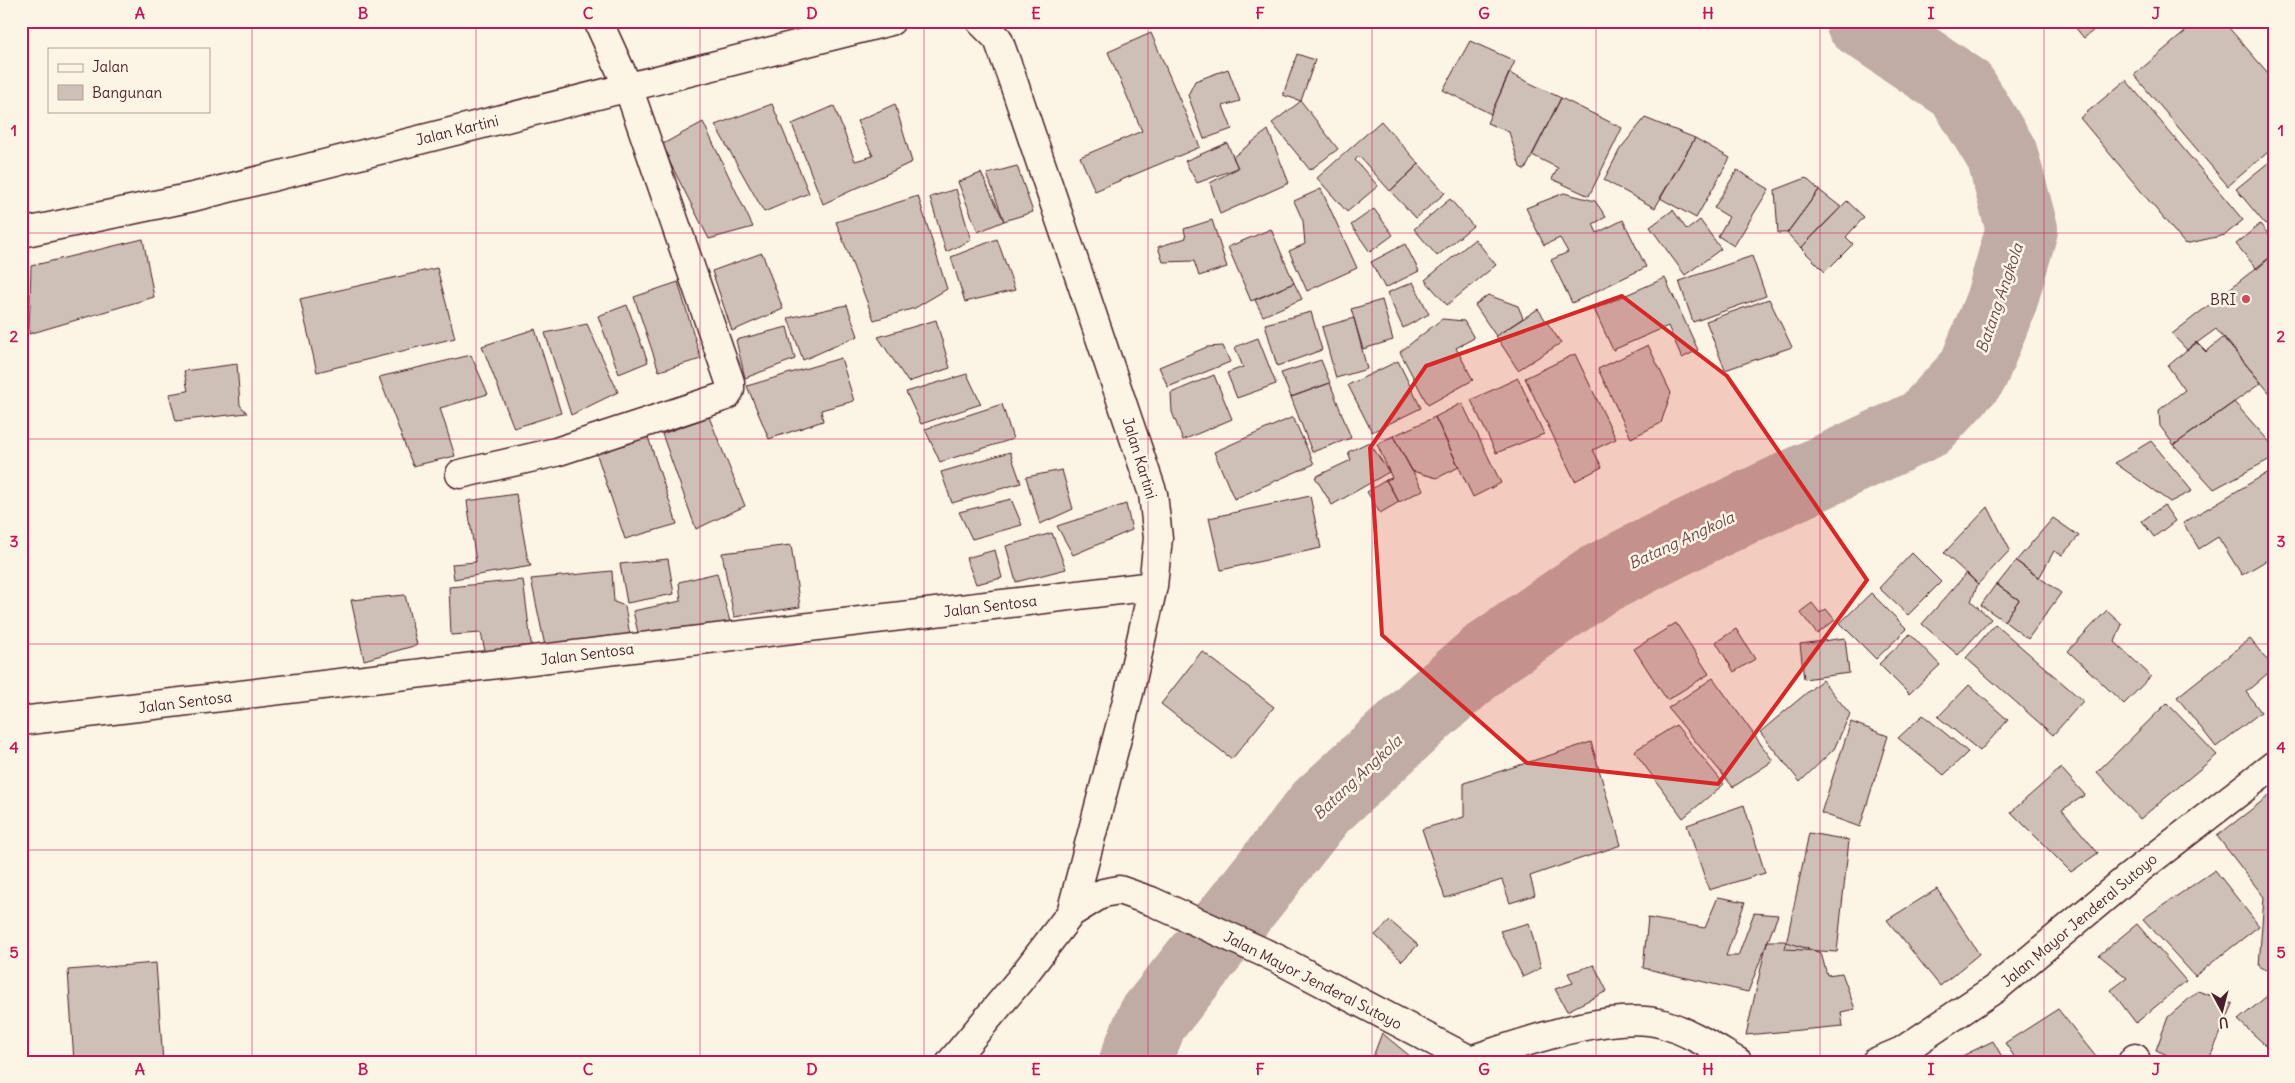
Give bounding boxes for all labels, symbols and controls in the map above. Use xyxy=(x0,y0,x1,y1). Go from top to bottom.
text: A xyxy=(135,3,145,23)
text: B xyxy=(358,3,369,23)
text: C xyxy=(583,3,594,23)
text: D xyxy=(806,3,818,23)
text: E xyxy=(1031,3,1041,23)
text: F xyxy=(1255,3,1265,23)
text: G xyxy=(1478,3,1490,23)
text: H xyxy=(1702,3,1714,23)
text: I xyxy=(1928,3,1935,23)
text: J xyxy=(2152,3,2161,23)
legend xyxy=(48,48,210,112)
text: Jalan xyxy=(92,57,129,76)
text: Bangunan xyxy=(92,83,162,102)
street label: Jalan Kartini xyxy=(414,111,500,149)
text: 1 xyxy=(11,120,17,140)
text: 1 xyxy=(2278,120,2284,140)
water label: Batang Angkola xyxy=(1971,240,2027,355)
place label: BRI xyxy=(2210,290,2236,309)
marker: BRI xyxy=(2240,293,2252,305)
text: 2 xyxy=(10,326,19,346)
text: 2 xyxy=(2277,326,2286,346)
street label: Jalan Kartini xyxy=(1119,415,1161,501)
water label: Batang Angkola xyxy=(1625,506,1738,573)
text: 3 xyxy=(9,531,19,551)
text: 3 xyxy=(2276,531,2286,551)
street label: Jalan Sentosa xyxy=(942,591,1038,621)
street label: Jalan Sentosa xyxy=(539,639,635,669)
street label: Jalan Sentosa xyxy=(137,687,233,717)
water label: Batang Angkola xyxy=(1308,730,1406,823)
text: 4 xyxy=(9,737,19,757)
text: 4 xyxy=(2276,737,2286,757)
street label: Jalan Mayor Jenderal Sutoyo xyxy=(1997,849,2161,991)
street label: Jalan Mayor Jenderal Sutoyo xyxy=(1221,927,1405,1033)
text: 5 xyxy=(9,942,19,962)
text: 5 xyxy=(2276,942,2286,962)
north arrow xyxy=(2198,986,2248,1036)
text: U xyxy=(2218,1013,2229,1032)
text: A xyxy=(135,1059,145,1079)
text: B xyxy=(358,1059,369,1079)
text: C xyxy=(583,1059,594,1079)
text: D xyxy=(806,1059,818,1079)
text: E xyxy=(1031,1059,1041,1079)
text: F xyxy=(1255,1059,1265,1079)
text: G xyxy=(1478,1059,1490,1079)
text: H xyxy=(1702,1059,1714,1079)
text: I xyxy=(1928,1059,1935,1079)
text: J xyxy=(2152,1059,2161,1079)

